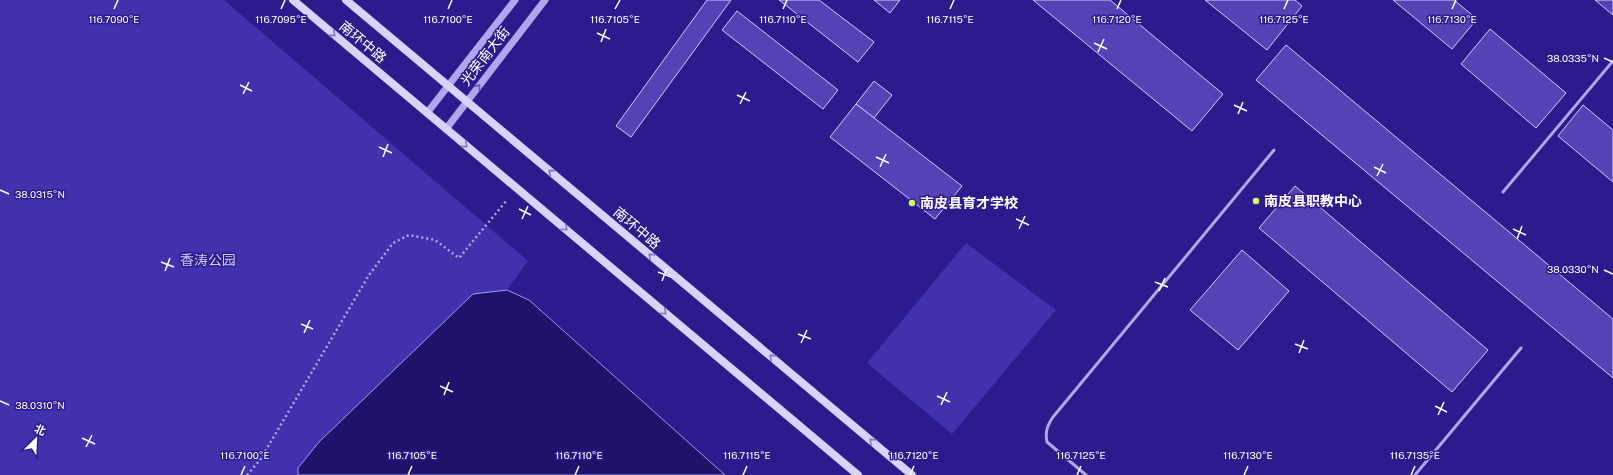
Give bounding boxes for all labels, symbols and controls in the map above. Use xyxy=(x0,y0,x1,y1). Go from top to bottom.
text: 116.7090°E xyxy=(88,13,140,25)
text: 116.7095°E xyxy=(255,13,307,25)
text: 116.7100°E xyxy=(423,13,473,25)
text: 116.7105°E xyxy=(590,13,640,25)
text: 116.7110°E xyxy=(759,13,807,25)
text: 116.7115°E xyxy=(926,13,974,25)
text: 116.7120°E xyxy=(1092,13,1142,25)
text: 116.7125°E xyxy=(1259,13,1309,25)
text: 116.7130°E xyxy=(1427,13,1477,25)
street label: 南环中路 xyxy=(336,18,390,66)
street label: 光荣南大街 xyxy=(457,23,513,89)
one-way arrow xyxy=(329,30,336,37)
text: 38.0335°N xyxy=(1547,52,1599,64)
one-way arrow xyxy=(473,84,480,91)
one-way arrow xyxy=(460,140,468,147)
one-way arrow xyxy=(549,170,556,177)
text: 38.0315°N xyxy=(15,188,65,200)
place label: 南皮县职教中心 xyxy=(1264,193,1362,209)
place label: 南皮县育才学校 xyxy=(920,195,1018,211)
marker: 南皮县职教中心 xyxy=(1251,196,1261,206)
marker: 南皮县育才学校 xyxy=(907,198,917,208)
street label: 南环中路 xyxy=(610,204,664,252)
one-way arrow xyxy=(560,224,567,231)
park label: 香涛公园 xyxy=(180,252,236,268)
one-way arrow xyxy=(648,253,656,260)
text: 38.0330°N xyxy=(1547,263,1599,275)
one-way arrow xyxy=(659,307,667,314)
one-way arrow xyxy=(769,355,777,362)
text: 38.0310°N xyxy=(15,399,65,411)
north arrow xyxy=(16,419,56,459)
text: 北 xyxy=(33,422,48,438)
one-way arrow xyxy=(869,438,876,445)
text: 116.7100°E xyxy=(220,449,270,461)
text: 116.7105°E xyxy=(387,449,437,461)
text: 116.7110°E xyxy=(555,449,603,461)
text: 116.7115°E xyxy=(723,449,771,461)
text: 116.7120°E xyxy=(889,449,939,461)
text: 116.7125°E xyxy=(1056,449,1106,461)
text: 116.7130°E xyxy=(1223,449,1273,461)
text: 116.7135°E xyxy=(1390,449,1440,461)

